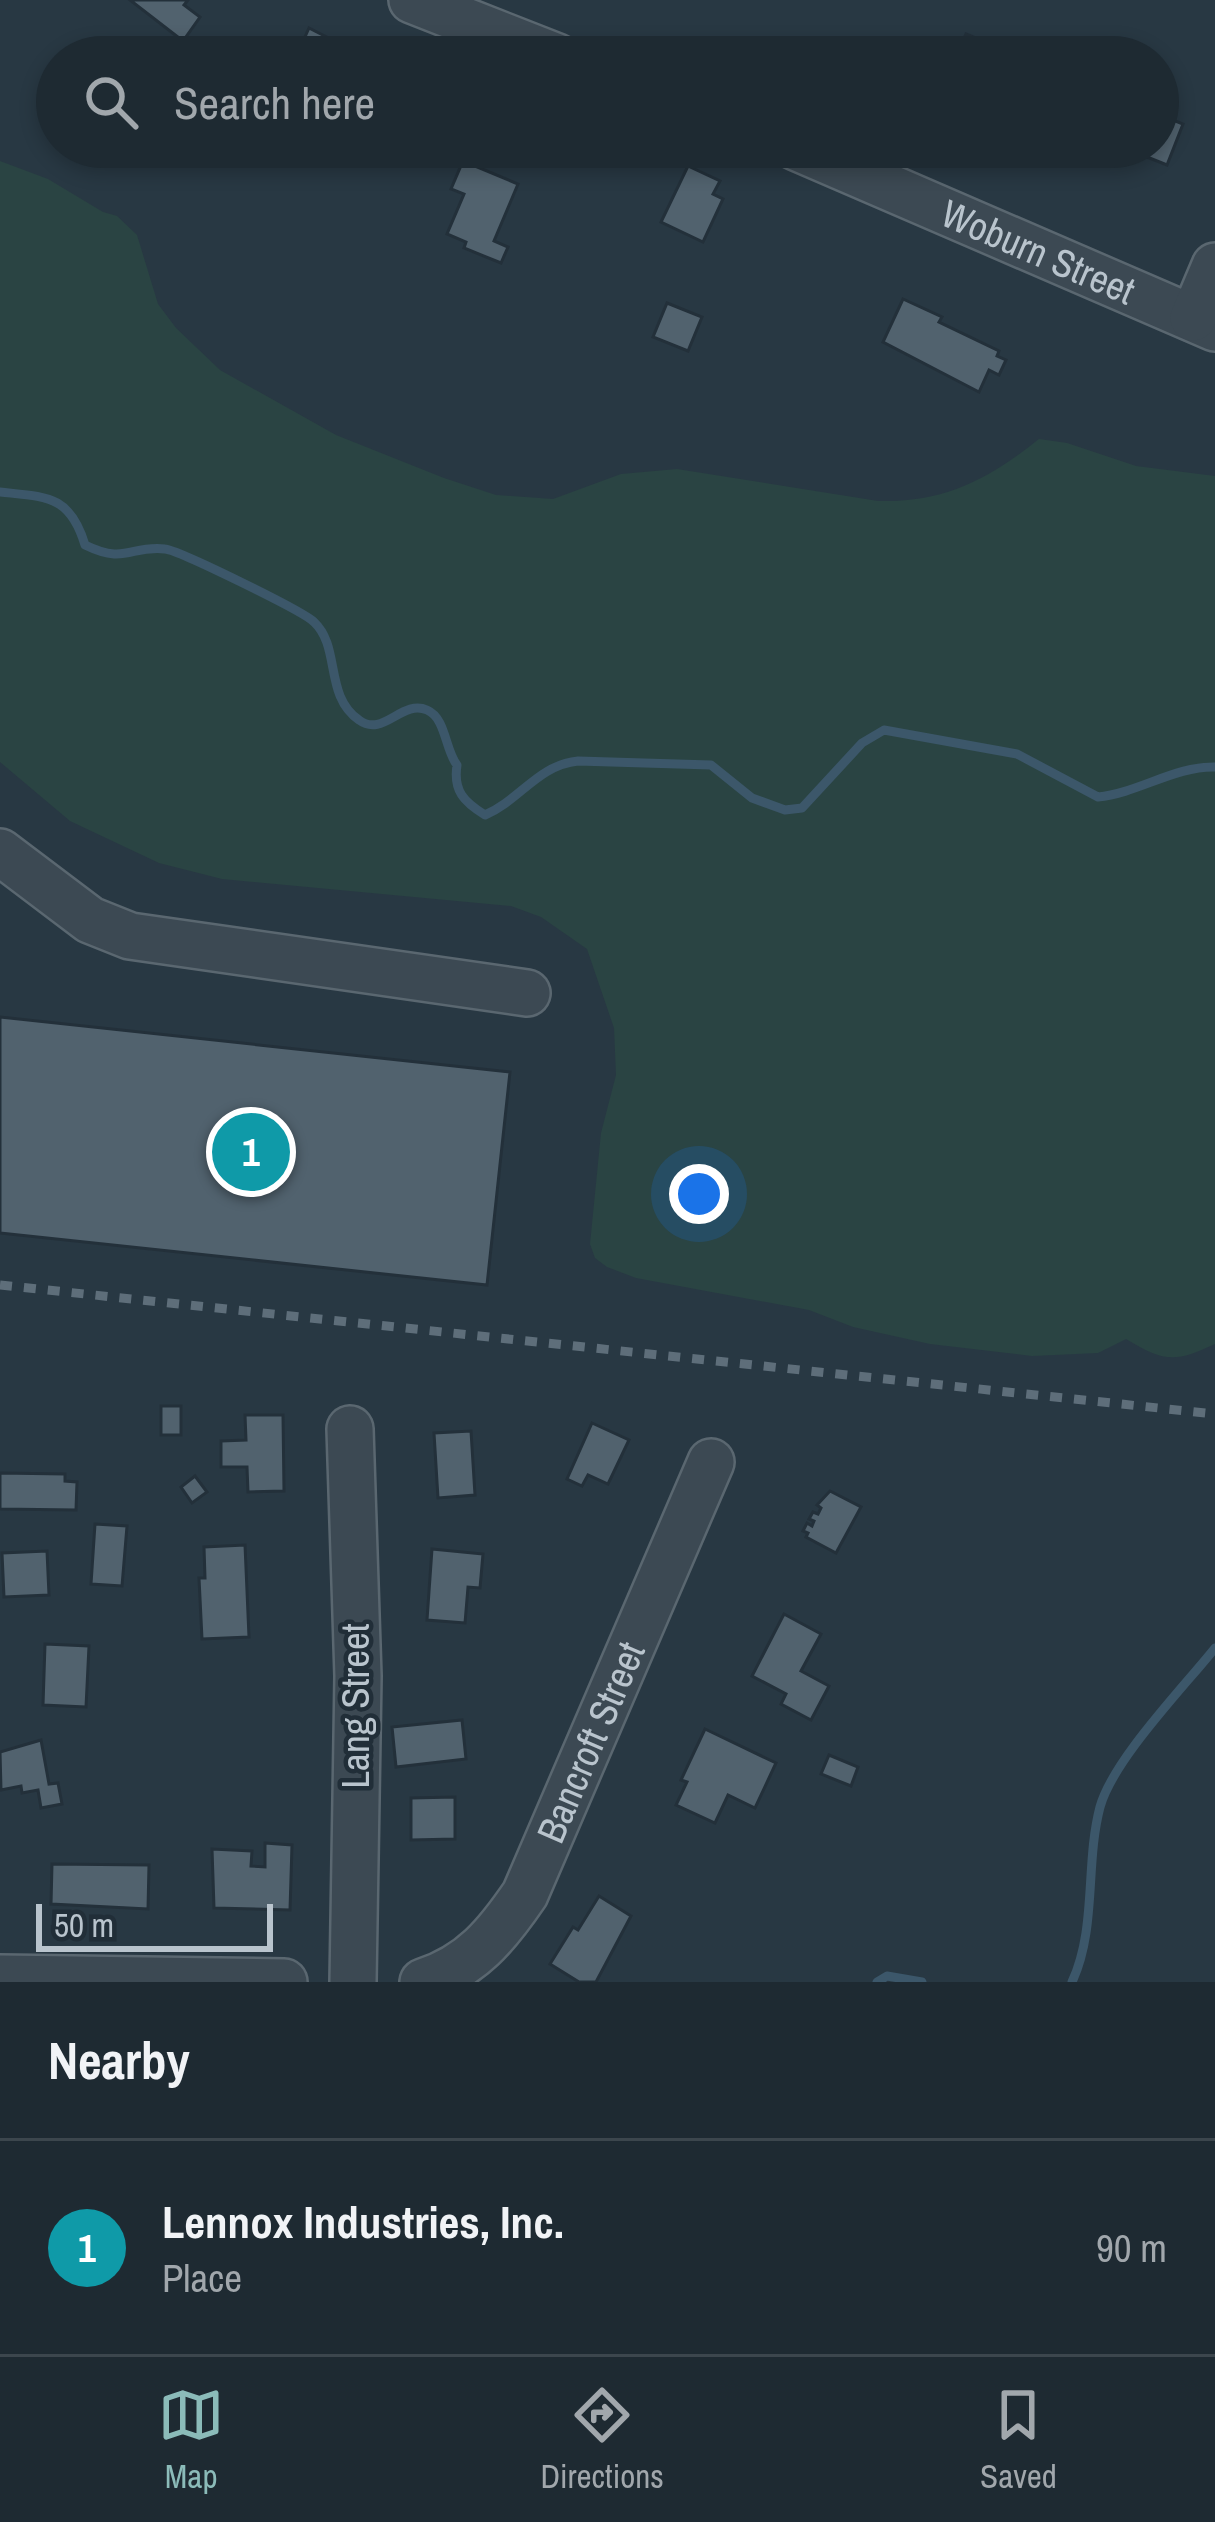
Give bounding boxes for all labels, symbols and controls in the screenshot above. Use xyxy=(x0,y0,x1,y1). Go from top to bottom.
search box xyxy=(36,36,1179,168)
icon: search xyxy=(78,69,144,135)
text: Search here xyxy=(174,72,375,133)
street label: Woburn Street xyxy=(934,187,1143,316)
pin: 1 xyxy=(212,1107,290,1197)
your location xyxy=(669,1164,729,1224)
street label: Lang Street xyxy=(329,1623,381,1789)
street label: Bancroft Street xyxy=(524,1634,657,1850)
scale bar xyxy=(36,1898,273,1951)
text: 50 m xyxy=(54,1903,114,1947)
text: Nearby xyxy=(48,2026,190,2095)
text: Lennox Industries, Inc. xyxy=(162,2191,564,2252)
text: 1 xyxy=(78,2222,96,2274)
text: 90 m xyxy=(1096,2222,1167,2274)
text: Place xyxy=(162,2252,242,2304)
tab: Map xyxy=(158,2382,224,2498)
tab: Directions xyxy=(540,2382,664,2498)
tab: Saved xyxy=(980,2382,1057,2498)

